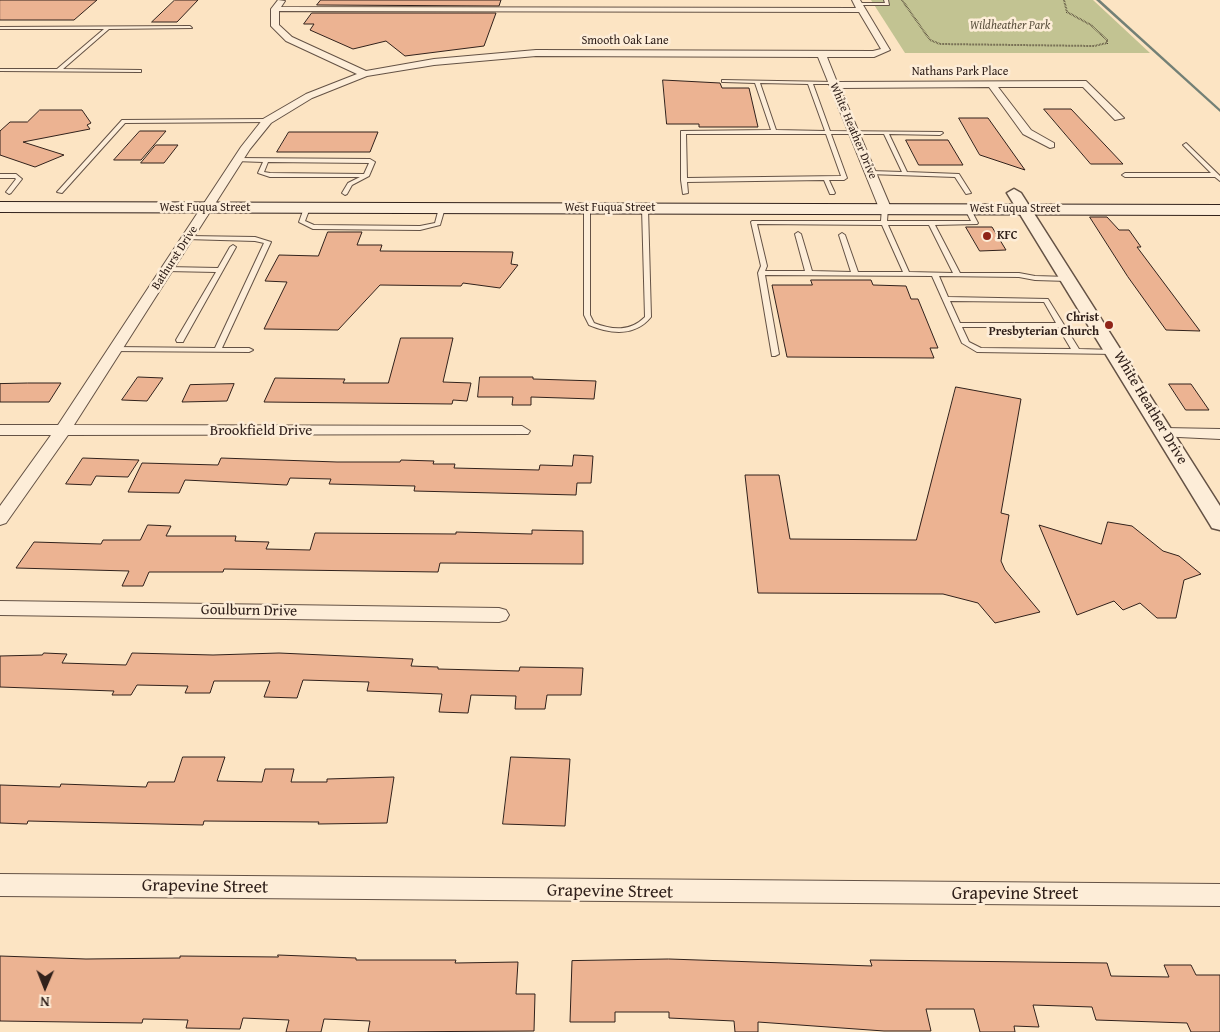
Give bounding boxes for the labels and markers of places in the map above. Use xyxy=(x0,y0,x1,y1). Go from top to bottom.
place label: KFC xyxy=(997,229,1018,243)
marker: KFC xyxy=(981,230,993,242)
place label: Christ Presbyterian Church xyxy=(989,311,1099,339)
marker: Christ Presbyterian Church xyxy=(1103,319,1115,331)

